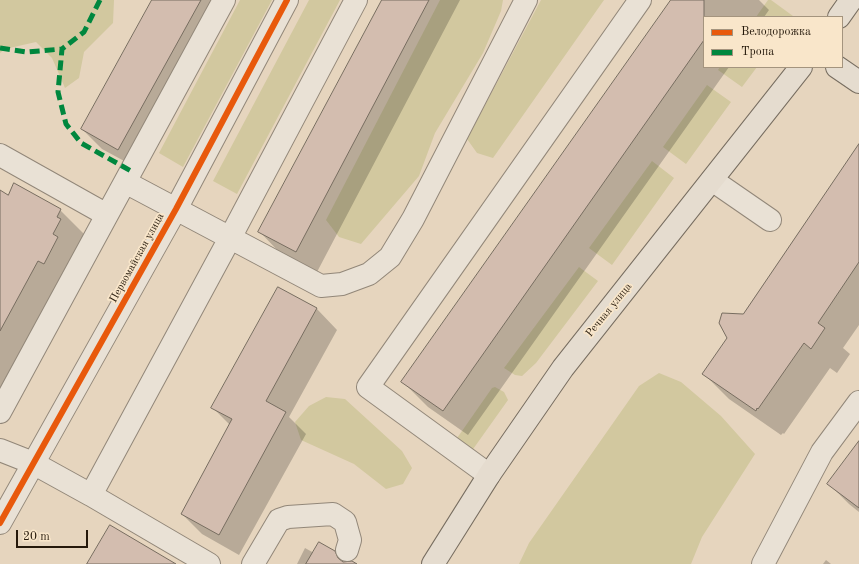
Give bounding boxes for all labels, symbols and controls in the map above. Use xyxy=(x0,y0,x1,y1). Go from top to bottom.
legend xyxy=(703,16,843,68)
text: Велодорожка xyxy=(741,26,811,38)
text: Тропа xyxy=(741,46,774,58)
street label: Первомайская улица xyxy=(107,211,167,305)
street label: Речная улица xyxy=(583,280,635,340)
scale bar xyxy=(18,522,90,548)
text: 20 m xyxy=(23,531,50,543)

